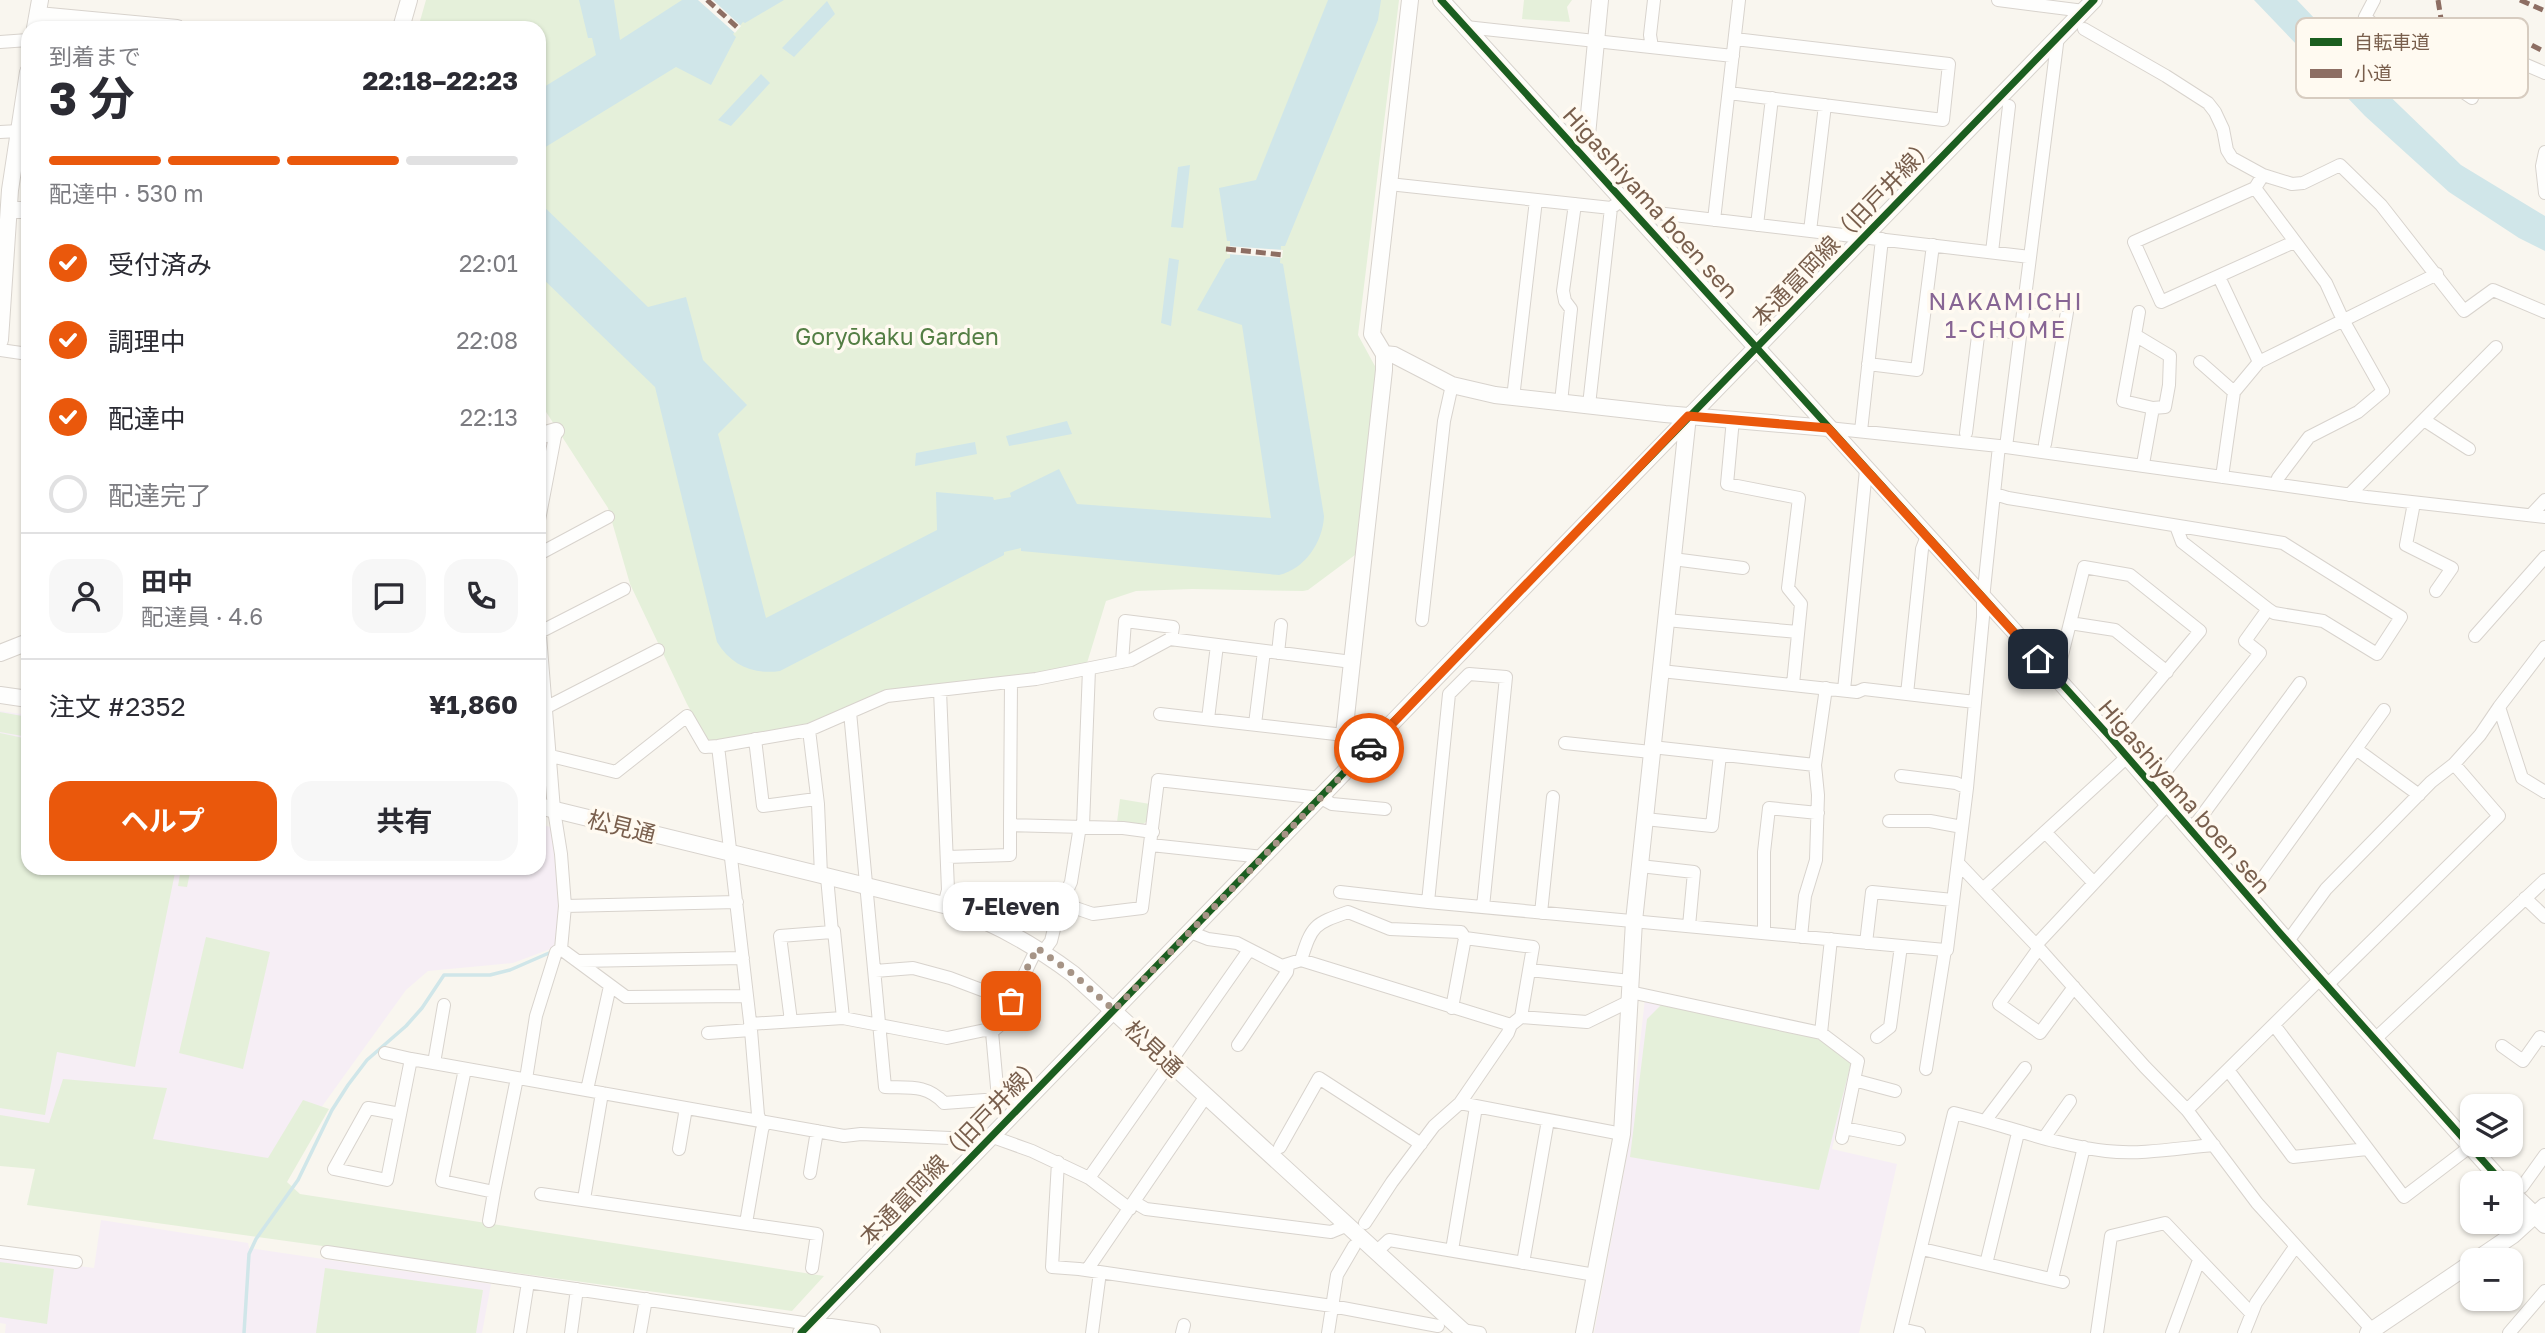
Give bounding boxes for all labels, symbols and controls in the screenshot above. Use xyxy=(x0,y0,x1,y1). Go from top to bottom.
legend xyxy=(2296,18,2528,98)
text: 自転車道 xyxy=(2354,30,2430,53)
text: 到着まで xyxy=(49,42,141,70)
text: 小道 xyxy=(2354,61,2392,84)
text: 22:18–22:23 xyxy=(362,65,518,96)
text: 3 分 xyxy=(49,70,135,125)
street label: Higashiyama boen sen xyxy=(1557,100,1745,304)
street label: 本通富岡線（旧戸井線） xyxy=(1745,130,1941,332)
text: 配達中 · 530 m xyxy=(49,179,204,207)
icon: check xyxy=(49,244,87,282)
text: 受付済み xyxy=(108,249,212,280)
text: 22:01 xyxy=(459,249,518,277)
district label: NAKAMICHI 1-CHOME xyxy=(1928,286,2084,343)
icon: check xyxy=(49,321,87,359)
park label: Goryōkaku Garden xyxy=(795,322,999,350)
text: 調理中 xyxy=(108,326,186,357)
text: 22:08 xyxy=(456,326,518,354)
icon: check xyxy=(49,398,87,436)
text: 配達中 xyxy=(108,403,186,434)
text: 22:13 xyxy=(460,403,518,431)
text: 配達完了 xyxy=(108,480,212,511)
button: person xyxy=(49,559,123,633)
button: chat xyxy=(352,559,426,633)
button: phone xyxy=(444,559,518,633)
text: 田中 xyxy=(141,566,193,597)
text: 配達員 · 4.6 xyxy=(141,602,263,630)
pin xyxy=(2008,629,2068,689)
icon: home xyxy=(2019,640,2057,678)
text: ¥1,860 xyxy=(429,689,518,720)
text: 注文 #2352 xyxy=(49,691,186,722)
street label: Higashiyama boen sen xyxy=(2093,693,2277,899)
courier xyxy=(1334,713,1404,783)
icon: car xyxy=(1350,729,1388,767)
button: ヘルプ xyxy=(49,781,277,861)
button: 共有 xyxy=(291,781,518,861)
street label: 松見通 xyxy=(585,804,659,848)
callout: 7-Eleven xyxy=(943,882,1079,931)
text: 7-Eleven xyxy=(962,892,1060,920)
pin xyxy=(981,971,1041,1031)
icon: bag xyxy=(992,982,1030,1020)
street label: 松見通 xyxy=(1119,1014,1189,1082)
street label: 本通富岡線（旧戸井線） xyxy=(853,1049,1049,1251)
map controls xyxy=(2460,1094,2523,1311)
button: layers xyxy=(2460,1094,2523,1157)
button: + xyxy=(2460,1171,2523,1234)
button: − xyxy=(2460,1248,2523,1311)

